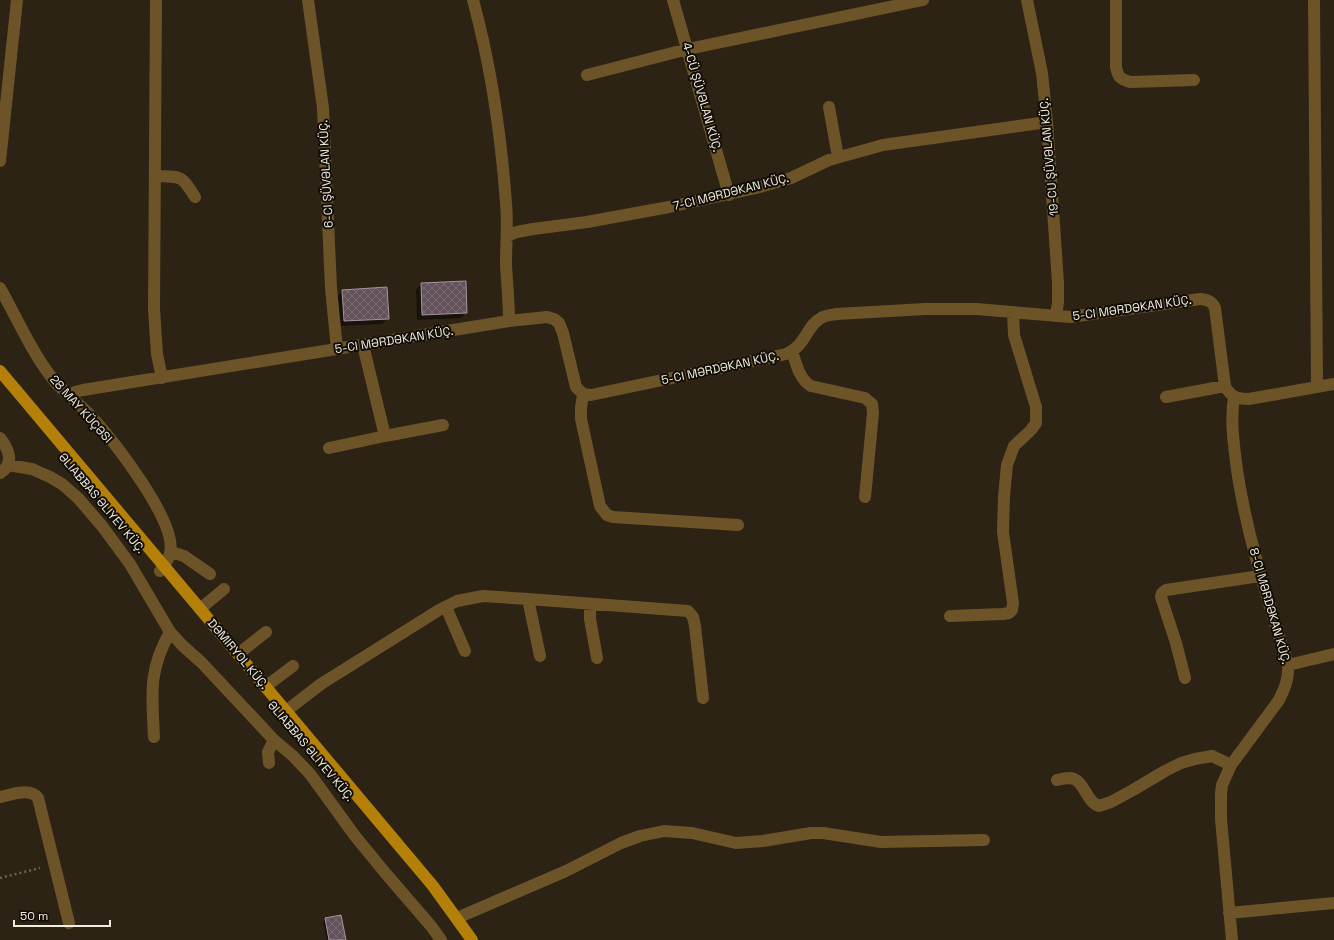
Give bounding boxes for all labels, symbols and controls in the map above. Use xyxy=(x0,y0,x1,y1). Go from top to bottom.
street label: 4-CÜ ŞÜVƏLAN KÜÇ. xyxy=(679,40,725,154)
street label: 19-CU ŞÜVƏLAN KÜÇ. xyxy=(1036,97,1062,217)
street label: 6-CI ŞÜVƏLAN KÜÇ. xyxy=(315,120,337,228)
street label: 7-CI MƏRDƏKAN KÜÇ. xyxy=(671,170,791,214)
street label: 5-CI MƏRDƏKAN KÜÇ. xyxy=(1072,292,1192,324)
street label: 5-CI MƏRDƏKAN KÜÇ. xyxy=(334,323,454,357)
street label: 5-CI MƏRDƏKAN KÜÇ. xyxy=(660,348,780,388)
street label: 28 MAY KÜÇƏSI xyxy=(46,372,116,446)
street label: ƏLIABBAS ƏLIYEV KÜÇ. xyxy=(55,449,149,557)
street label: 8-CI MƏRDƏKAN KÜÇ. xyxy=(1246,546,1294,666)
street label: DƏMIRYOL KÜÇ. xyxy=(204,616,272,692)
street label: ƏLIABBAS ƏLIYEV KÜÇ. xyxy=(264,697,358,805)
scale bar xyxy=(14,902,110,928)
text: 50 m xyxy=(20,908,48,924)

